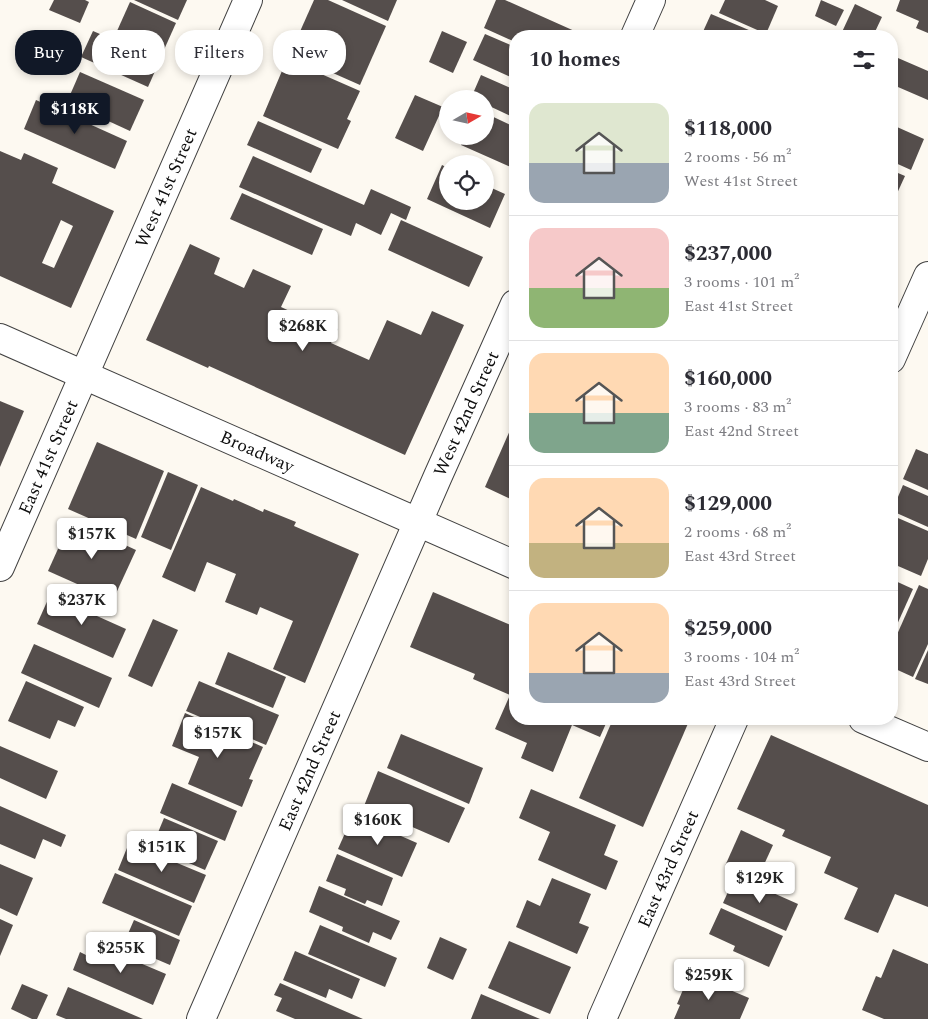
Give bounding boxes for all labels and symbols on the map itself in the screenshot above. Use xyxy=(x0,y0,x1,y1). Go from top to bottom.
north arrow xyxy=(439,90,494,145)
pin: $118K xyxy=(40,92,110,135)
street label: West 41st Street xyxy=(128,124,204,252)
pin: $268K xyxy=(268,310,338,352)
street label: West 42nd Street xyxy=(427,347,506,481)
street label: East 41st Street xyxy=(12,396,86,519)
street label: Broadway xyxy=(216,424,300,481)
pin: $157K xyxy=(57,518,127,560)
pin: $237K xyxy=(47,584,117,626)
street label: East 42nd Street xyxy=(272,706,348,836)
pin: $157K xyxy=(183,716,253,759)
pin: $160K xyxy=(343,804,413,846)
street label: East 43rd Street xyxy=(631,806,706,932)
pin: $151K xyxy=(127,830,197,873)
pin: $129K xyxy=(725,862,795,904)
pin: $255K xyxy=(86,932,156,974)
pin: $259K xyxy=(674,958,744,1001)

